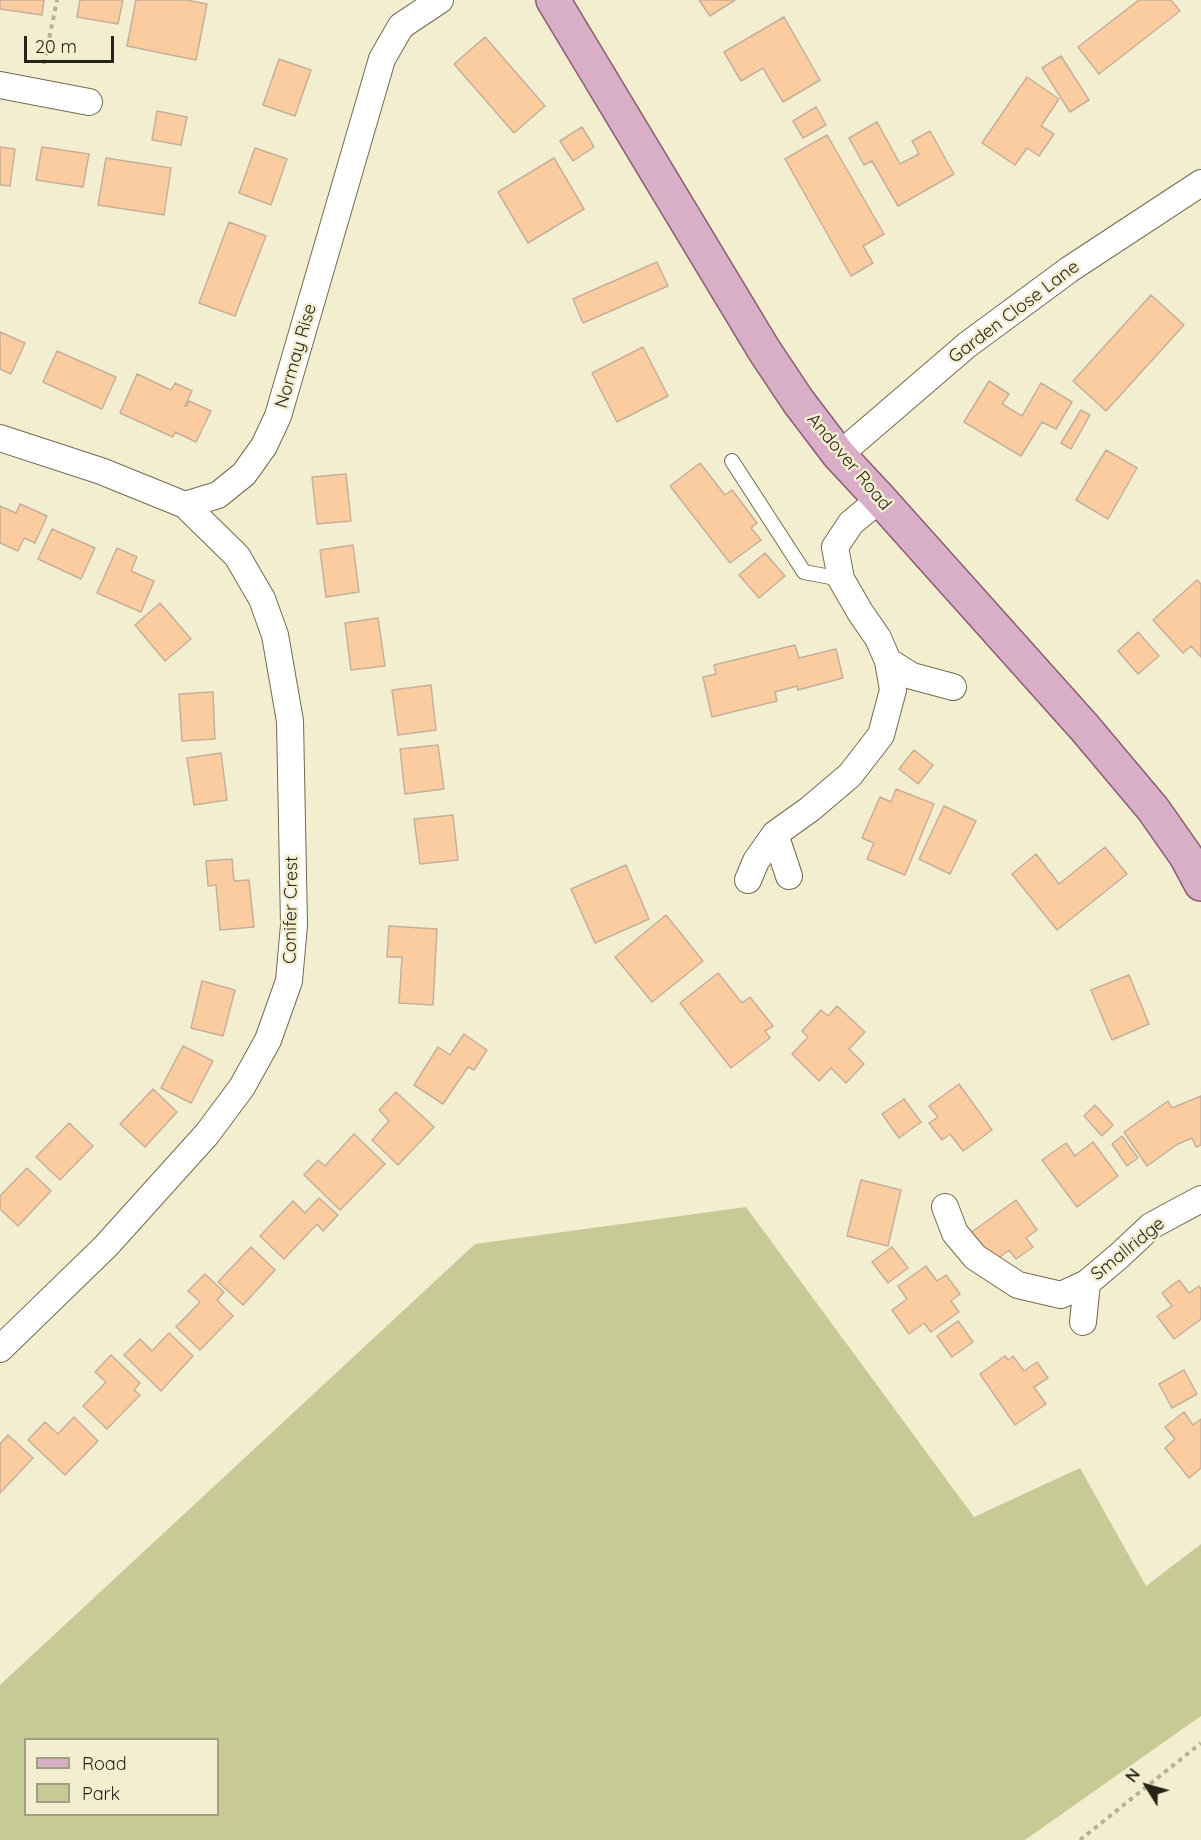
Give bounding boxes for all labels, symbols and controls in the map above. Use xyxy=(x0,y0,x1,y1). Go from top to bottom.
scale bar xyxy=(27,24,117,62)
text: 20 m xyxy=(35,35,77,58)
street label: Garden Close Lane xyxy=(945,256,1083,368)
street label: Normay Rise xyxy=(271,301,321,411)
street label: Andover Road xyxy=(802,409,896,515)
street label: Conifer Crest xyxy=(279,856,303,964)
street label: Smallridge xyxy=(1087,1213,1169,1285)
legend xyxy=(24,1738,219,1816)
text: Road xyxy=(82,1752,127,1775)
north arrow xyxy=(1117,1756,1177,1816)
text: N xyxy=(1121,1764,1144,1786)
text: Park xyxy=(82,1782,120,1805)

